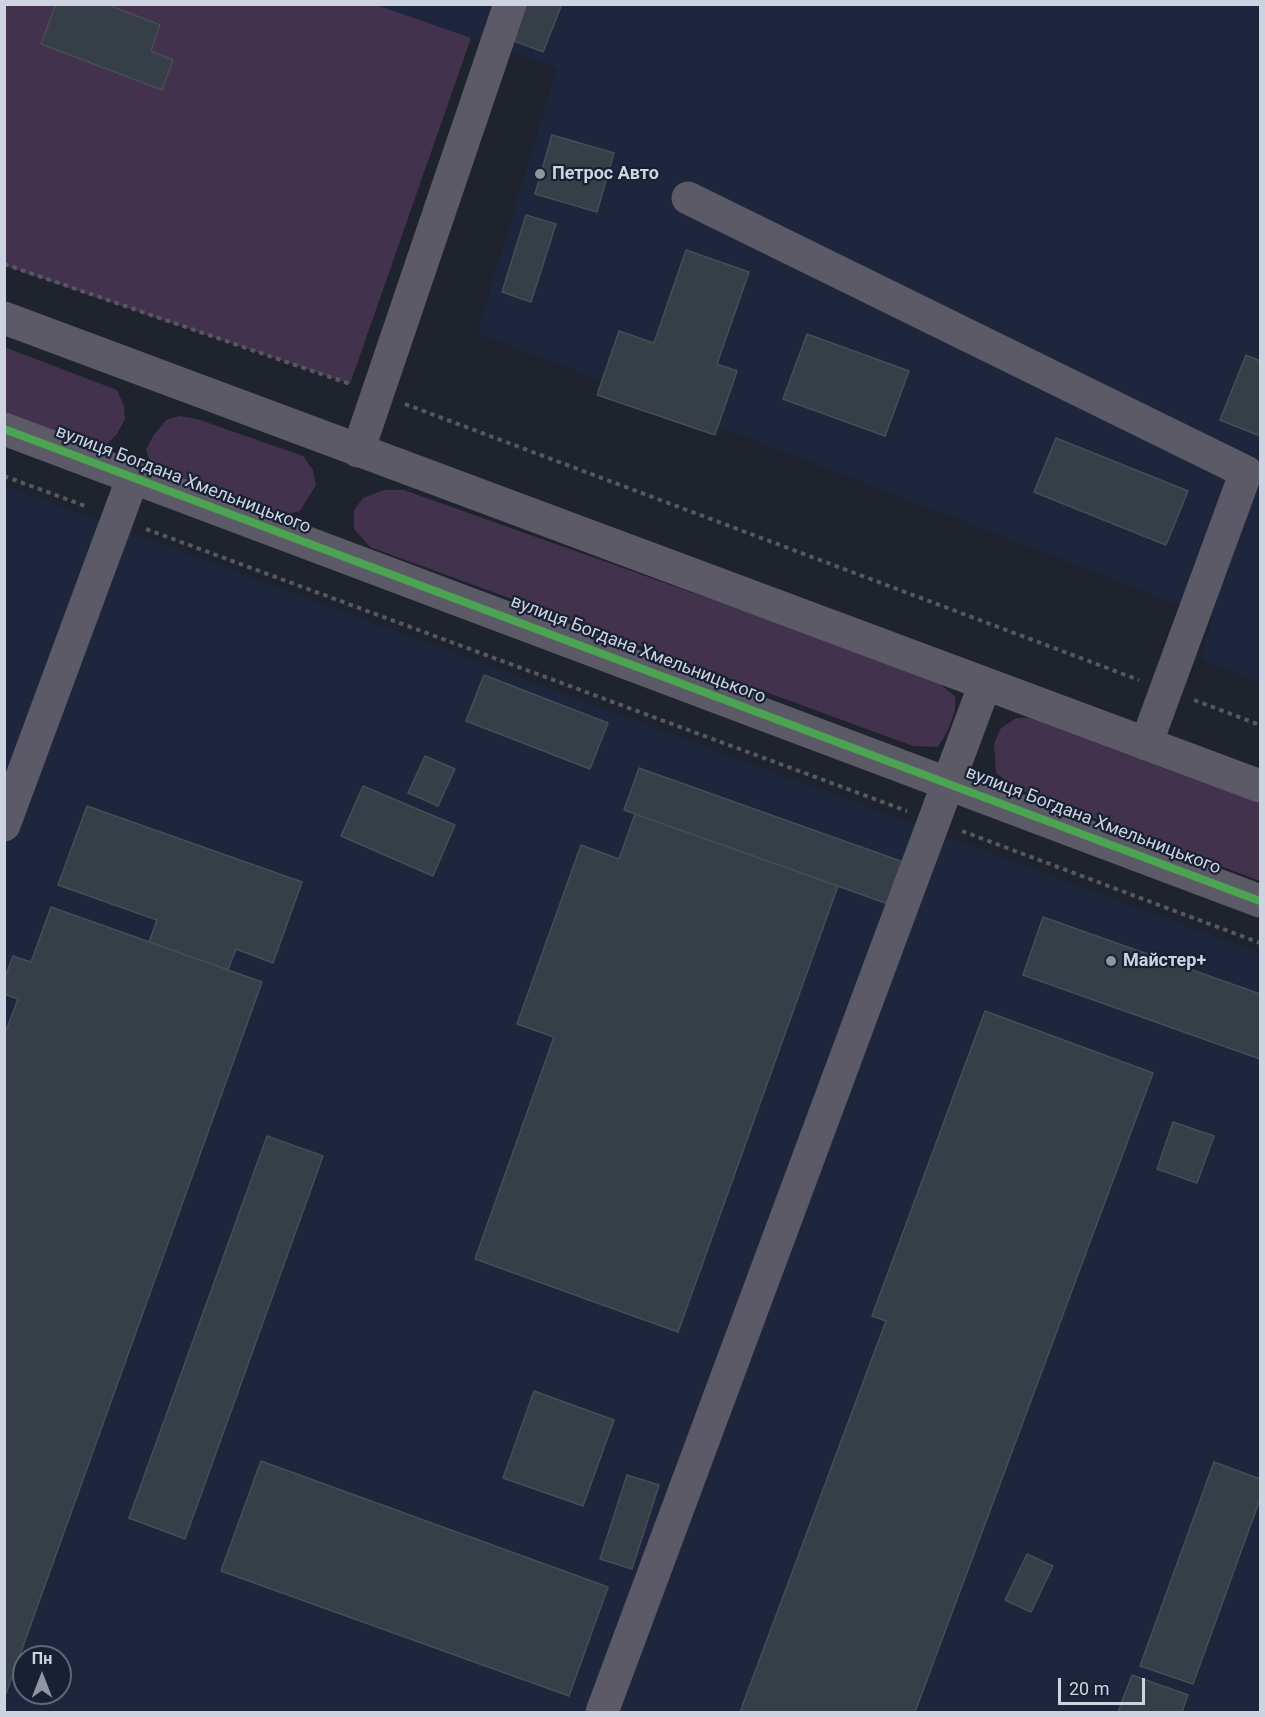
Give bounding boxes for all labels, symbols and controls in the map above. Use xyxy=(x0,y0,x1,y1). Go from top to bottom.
place label: Петрос Авто xyxy=(552,163,659,185)
marker: Петрос Авто xyxy=(533,167,547,181)
street label: вулиця Богдана Хмельницького xyxy=(53,421,313,539)
street label: вулиця Богдана Хмельницького xyxy=(508,591,768,709)
street label: вулиця Богдана Хмельницького xyxy=(963,762,1223,880)
place label: Майстер+ xyxy=(1123,950,1206,972)
marker: Майстер+ xyxy=(1104,954,1118,968)
north arrow xyxy=(12,1645,72,1705)
text: Пн xyxy=(32,1649,52,1668)
scale bar xyxy=(1061,1666,1148,1704)
text: 20 m xyxy=(1069,1678,1109,1699)

